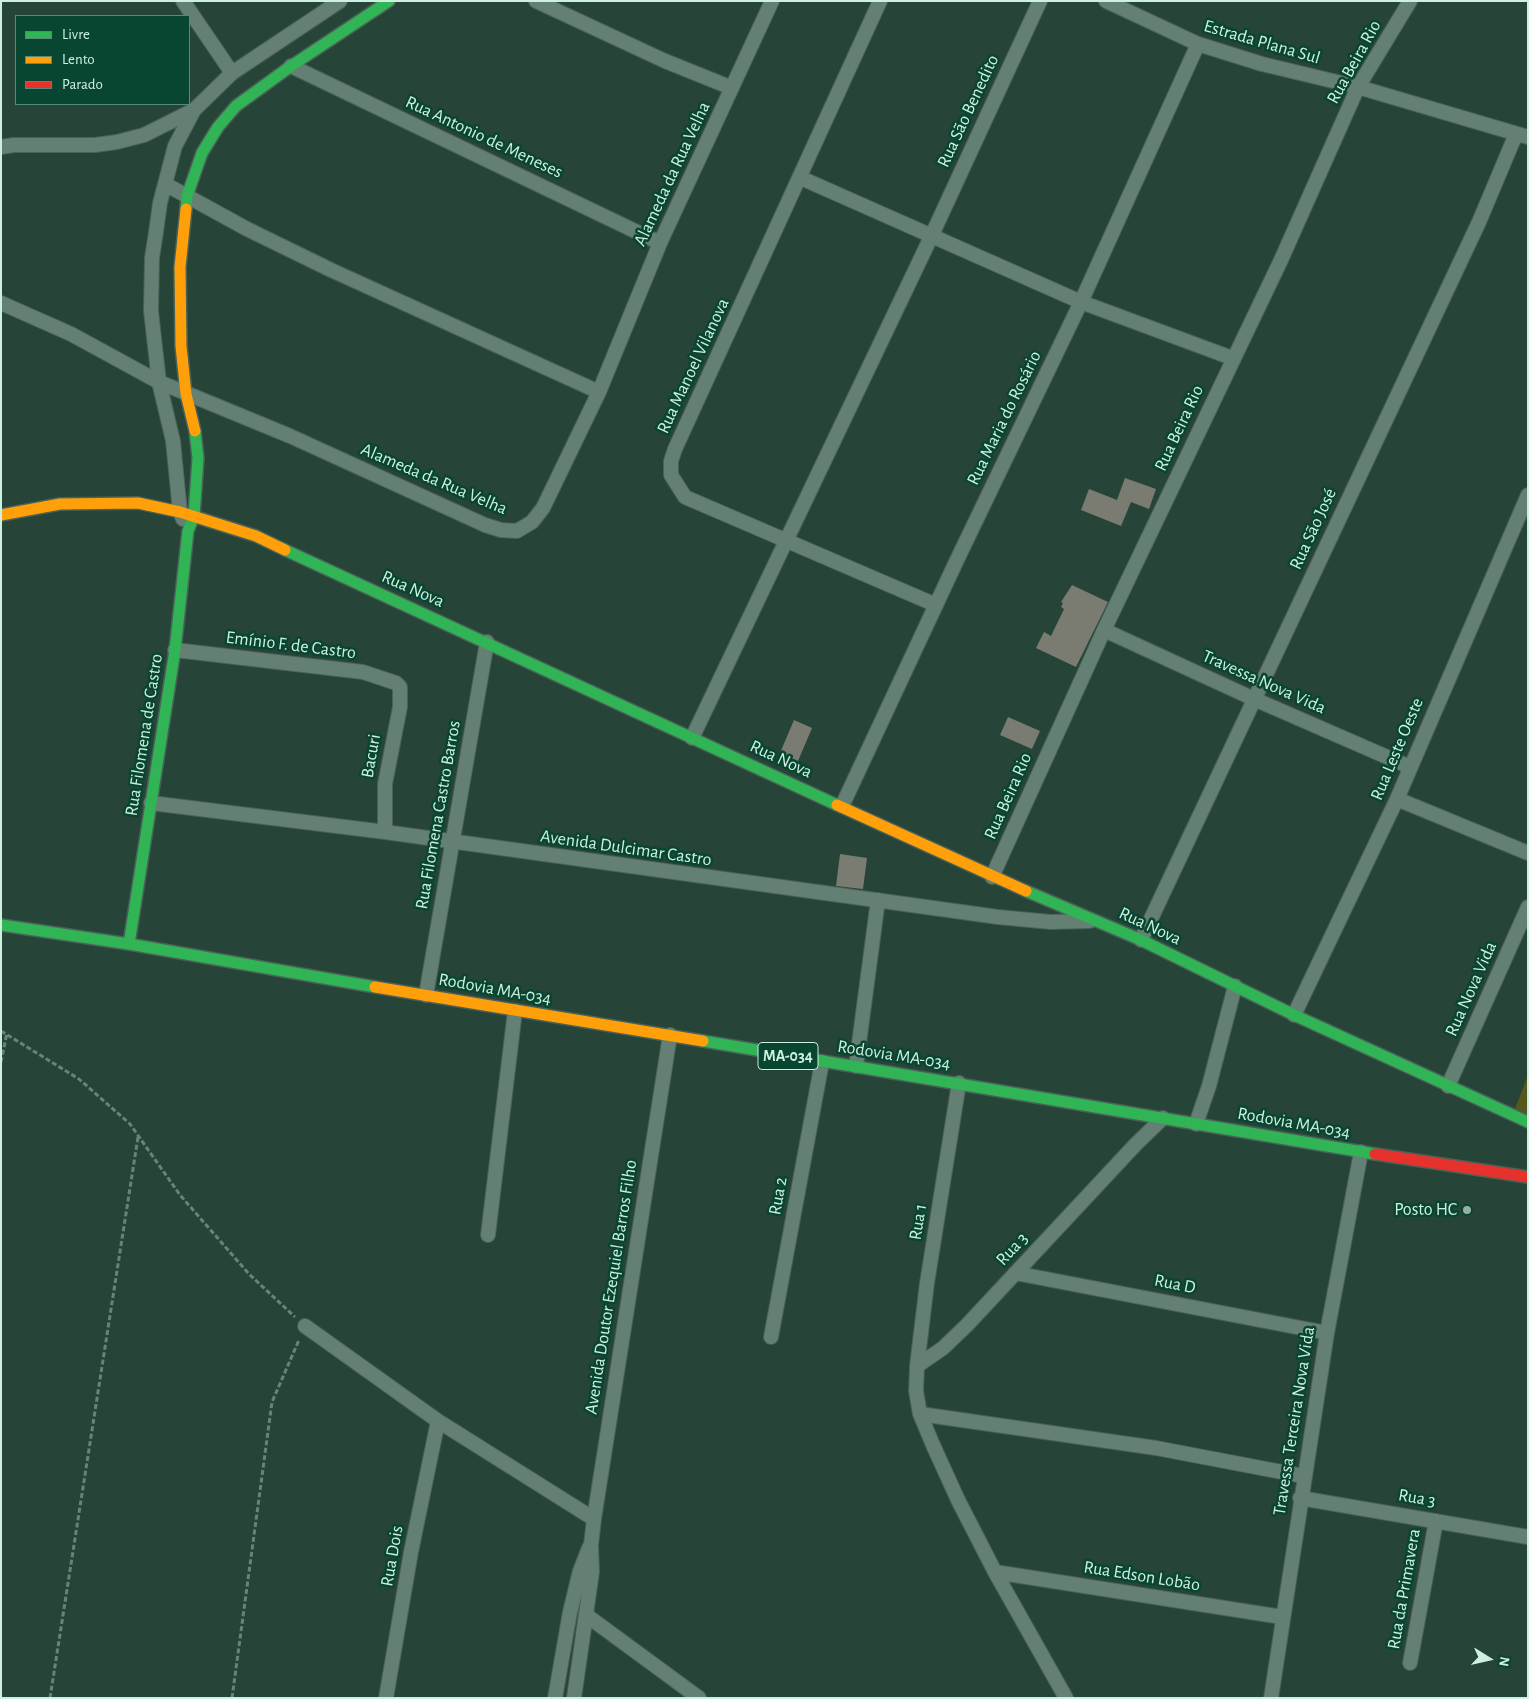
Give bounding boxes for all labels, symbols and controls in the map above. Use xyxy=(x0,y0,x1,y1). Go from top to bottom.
legend xyxy=(15,15,190,105)
street label: Estrada Plana Sul xyxy=(1201,15,1323,69)
street label: Rua Beira Rio xyxy=(1322,16,1386,108)
text: Livre xyxy=(62,27,90,42)
street label: Rua São Benedito xyxy=(932,51,1004,171)
text: Lento xyxy=(62,52,95,67)
text: Parado xyxy=(62,77,103,92)
street label: Rua Antonio de Meneses xyxy=(402,91,566,183)
street label: Alameda da Rua Velha xyxy=(629,98,715,250)
street label: Rua Manoel Vilanova xyxy=(652,295,734,437)
street label: Rua Maria do Rosário xyxy=(962,347,1046,489)
street label: Rua Beira Rio xyxy=(1150,382,1208,474)
street label: Alameda da Rua Velha xyxy=(358,438,510,520)
street label: Rua São José xyxy=(1285,485,1341,573)
street label: Rua Nova xyxy=(378,566,448,612)
street label: Emínio F. de Castro xyxy=(225,626,357,664)
street label: Travessa Nova Vida xyxy=(1199,645,1329,719)
street label: Rua Filomena de Castro xyxy=(121,652,167,818)
street label: Rua Leste Oeste xyxy=(1366,695,1428,803)
street label: Rua Filomena Castro Barros xyxy=(411,719,465,911)
street label: Bacuri xyxy=(357,732,385,780)
street label: Rua Nova xyxy=(746,735,816,783)
street label: Rua Beira Rio xyxy=(979,749,1037,843)
street label: Avenida Dulcimar Castro xyxy=(539,825,713,871)
street label: Rua Nova xyxy=(1115,902,1185,950)
street label: Rua Nova Vida xyxy=(1441,938,1501,1040)
street label: Rodovia MA-034 xyxy=(437,968,553,1010)
street label: Rodovia MA-034 xyxy=(836,1035,952,1075)
road number: MA-034 xyxy=(758,1042,818,1070)
street label: Rodovia MA-034 xyxy=(1236,1102,1352,1144)
street label: Avenida Doutor Ezequiel Barros Filho xyxy=(580,1158,642,1416)
street label: Rua 2 xyxy=(764,1175,792,1217)
place label: Posto HC xyxy=(1394,1199,1457,1221)
street label: Rua 1 xyxy=(904,1202,932,1242)
marker: Posto HC xyxy=(1461,1204,1473,1216)
street label: Rua 3 xyxy=(991,1228,1033,1270)
street label: Rua D xyxy=(1152,1269,1198,1299)
street label: Travessa Terceira Nova Vida xyxy=(1268,1325,1320,1517)
street label: Rua 3 xyxy=(1397,1484,1437,1512)
street label: Rua Dois xyxy=(376,1524,408,1588)
street label: Rua da Primavera xyxy=(1383,1527,1425,1651)
street label: Rua Edson Lobão xyxy=(1082,1556,1202,1596)
north arrow xyxy=(1464,1634,1514,1684)
text: N xyxy=(1496,1656,1512,1668)

